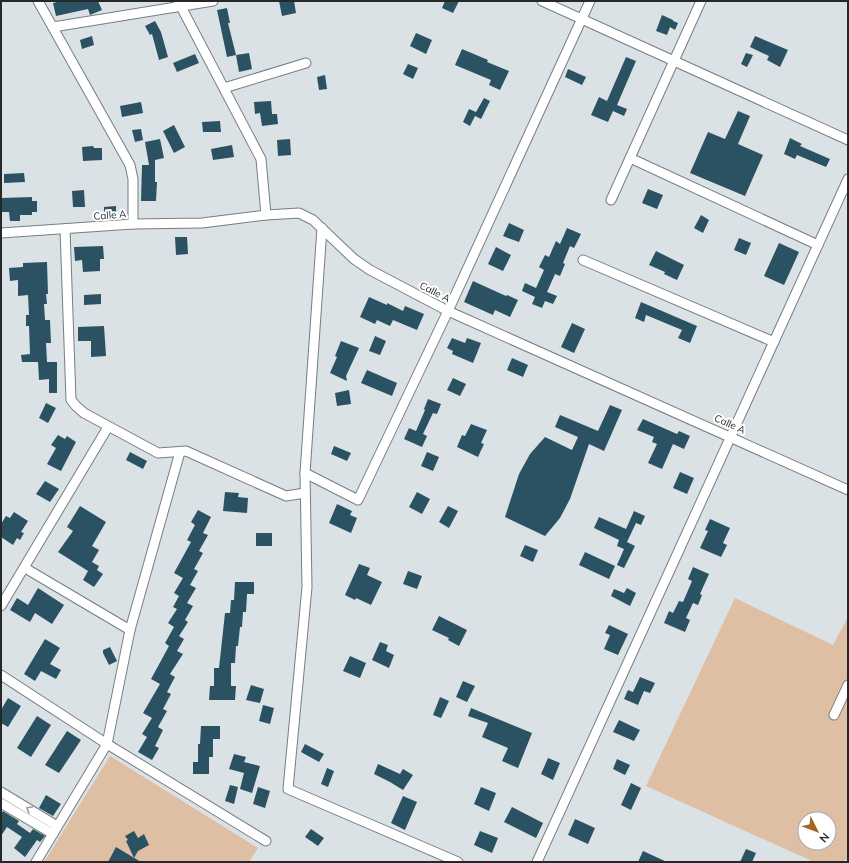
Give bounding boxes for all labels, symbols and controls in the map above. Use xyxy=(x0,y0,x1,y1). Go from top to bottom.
street label: Calle A xyxy=(93,207,127,223)
street label: Calle A xyxy=(417,279,453,306)
street label: Calle A xyxy=(712,411,748,437)
one-way arrow xyxy=(26,807,33,814)
north arrow xyxy=(797,811,837,851)
text: N xyxy=(816,830,832,845)

